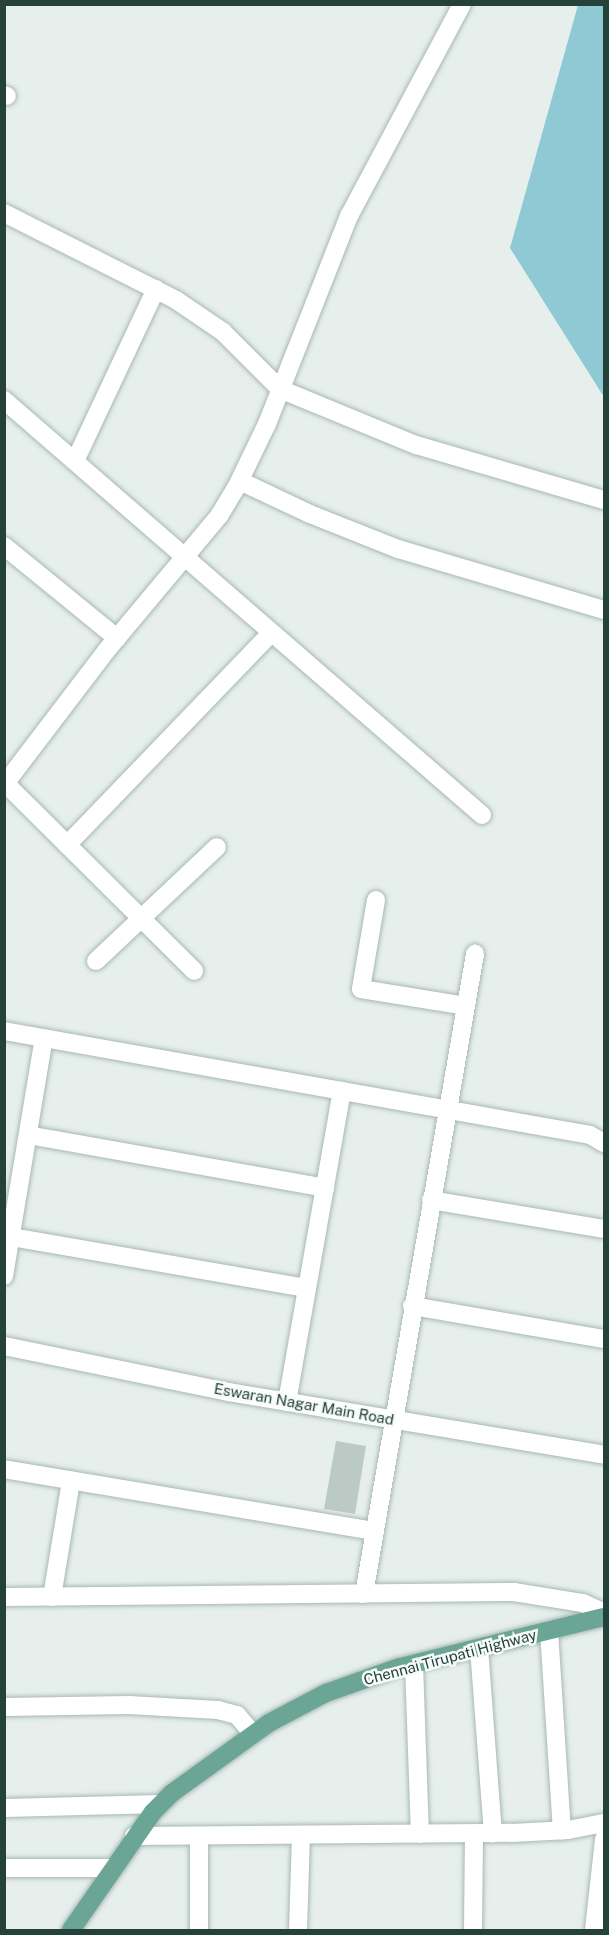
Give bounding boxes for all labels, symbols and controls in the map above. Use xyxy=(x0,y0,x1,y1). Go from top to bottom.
street label: Eswaran Nagar Main Road xyxy=(213,1379,395,1429)
street label: Chennai Tirupati Highway xyxy=(362,1625,538,1689)

